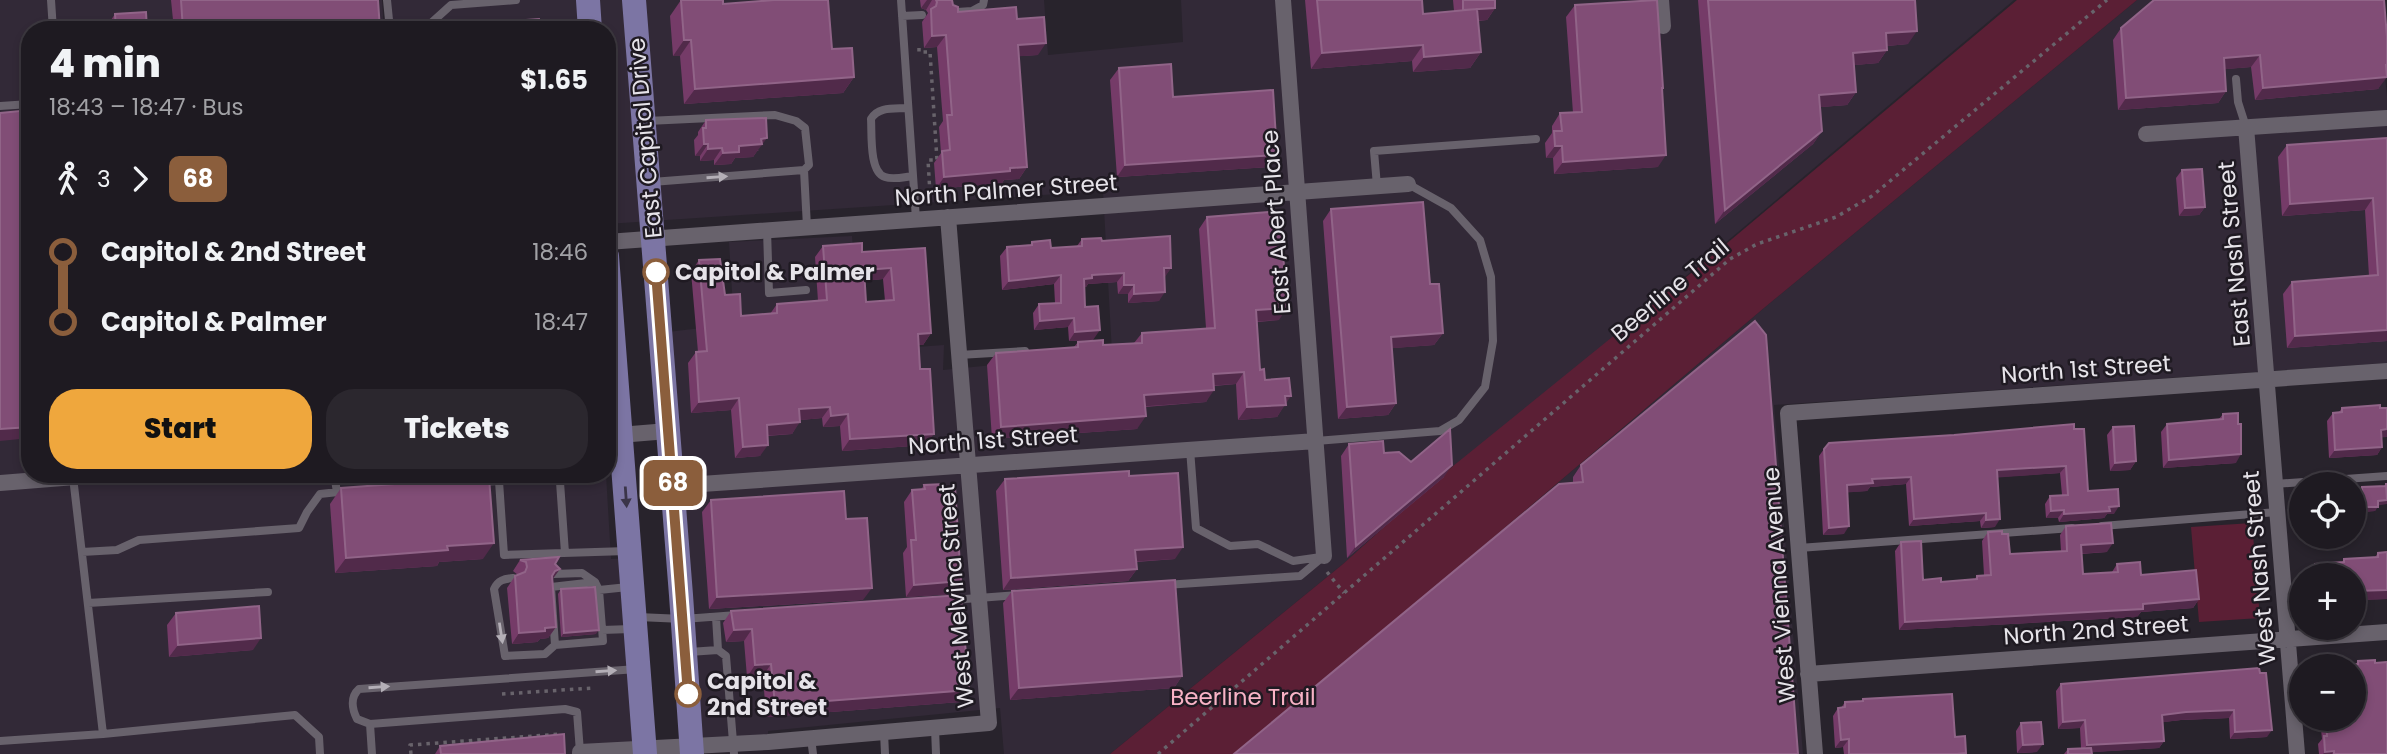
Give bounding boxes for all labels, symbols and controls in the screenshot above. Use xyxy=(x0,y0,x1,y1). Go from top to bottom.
text: 4 min xyxy=(49,37,161,90)
street label: East Capitol Drive xyxy=(620,37,670,239)
text: $1.65 xyxy=(520,62,588,98)
text: 18:43 – 18:47 · Bus xyxy=(49,91,243,123)
street label: East Abert Place xyxy=(1254,129,1298,315)
icon: walk xyxy=(49,160,87,198)
icon: forward xyxy=(121,160,159,198)
street label: East Nash Street xyxy=(2210,160,2258,348)
text: 68 xyxy=(183,162,213,195)
text: 3 xyxy=(97,163,111,195)
street label: North Palmer Street xyxy=(894,166,1118,214)
one-way arrow xyxy=(706,171,728,182)
street label: Beerline Trail xyxy=(1604,231,1736,349)
text: Capitol & 2nd Street xyxy=(101,234,366,270)
text: 18:46 xyxy=(532,236,588,268)
place label: Capitol & Palmer xyxy=(675,256,875,288)
marker: Capitol & Palmer xyxy=(643,259,669,285)
text: Capitol & Palmer xyxy=(101,304,327,340)
text: 18:47 xyxy=(534,306,588,338)
street label: North 1st Street xyxy=(2000,347,2172,391)
button: Start xyxy=(49,389,312,469)
button: Tickets xyxy=(326,389,588,469)
street label: North 1st Street xyxy=(907,418,1079,462)
line badge: 68 xyxy=(642,460,704,506)
text: 68 xyxy=(658,466,688,499)
street label: West Vienna Avenue xyxy=(1755,466,1803,704)
street label: West Nash Street xyxy=(2235,469,2283,667)
map controls xyxy=(2289,472,2366,731)
button: locate xyxy=(2289,472,2366,549)
street label: West Melvina Street xyxy=(930,482,982,710)
one-way arrow xyxy=(620,486,631,508)
button: + xyxy=(2289,563,2366,640)
street label: North 2nd Street xyxy=(2002,608,2190,652)
one-way arrow xyxy=(496,622,507,644)
button: − xyxy=(2289,654,2366,731)
place label: Capitol & 2nd Street xyxy=(707,665,827,723)
one-way arrow xyxy=(596,666,618,677)
one-way arrow xyxy=(369,681,391,692)
marker: Capitol & 2nd Street xyxy=(675,681,701,707)
park label: Beerline Trail xyxy=(1170,681,1316,713)

